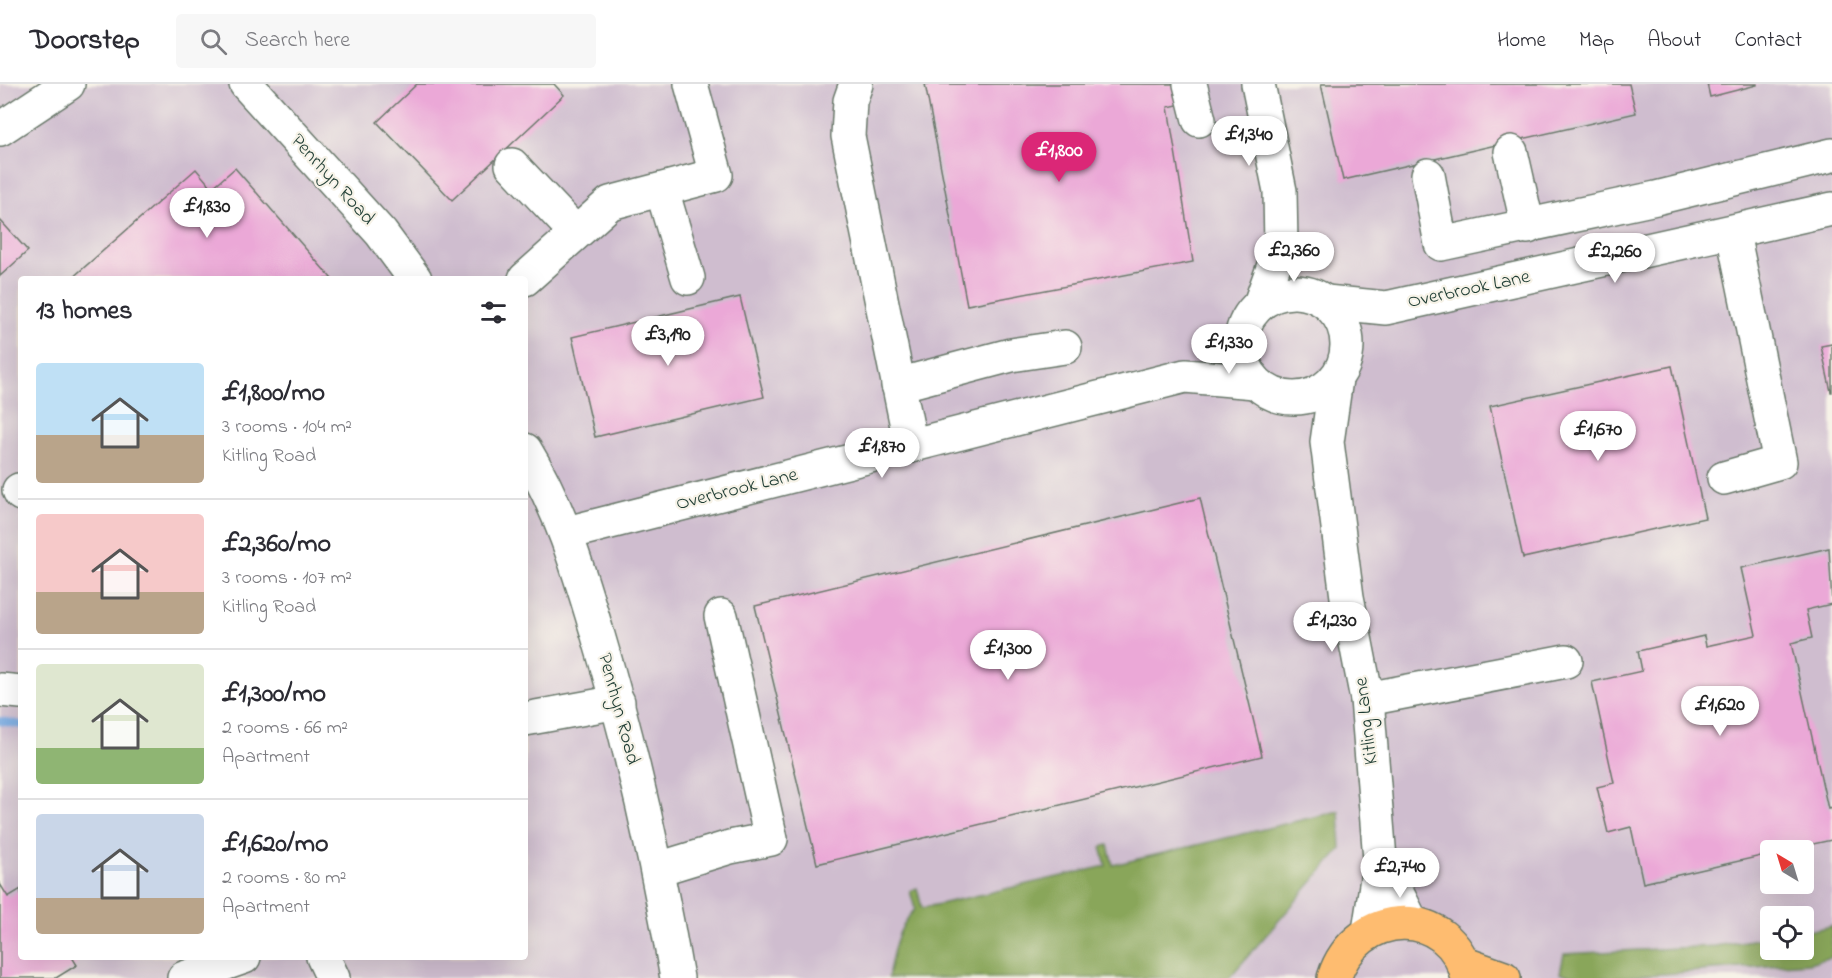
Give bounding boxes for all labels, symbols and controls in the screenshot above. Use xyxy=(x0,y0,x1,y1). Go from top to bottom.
search box xyxy=(176,14,596,68)
text: Doorstep xyxy=(30,21,140,62)
icon: search xyxy=(197,25,230,58)
text: Search here xyxy=(245,25,350,57)
text: Home xyxy=(1497,26,1546,56)
text: Map xyxy=(1579,26,1614,56)
text: About xyxy=(1647,26,1701,56)
text: Contact xyxy=(1734,26,1802,56)
pin: £1,340 xyxy=(1200,116,1298,167)
text: £1,340 xyxy=(1225,121,1273,150)
street label: Penrhyn Road xyxy=(283,128,381,232)
pin: £1,800 xyxy=(1010,132,1108,183)
text: £1,800 xyxy=(1035,137,1083,166)
pin: £1,830 xyxy=(158,188,256,239)
text: £1,830 xyxy=(184,193,230,222)
pin: £2,360 xyxy=(1245,232,1343,283)
pin: £2,260 xyxy=(1566,233,1664,284)
text: £2,360 xyxy=(1268,237,1320,266)
text: £2,260 xyxy=(1588,238,1642,267)
street label: Overbrook Lane xyxy=(1405,263,1533,317)
text: 13 homes xyxy=(36,293,132,331)
icon: filters xyxy=(477,296,510,329)
pin: £3,190 xyxy=(619,316,717,367)
text: £3,190 xyxy=(645,321,691,350)
pin: £1,330 xyxy=(1180,324,1278,375)
text: £1,330 xyxy=(1205,329,1253,358)
text: £1,800/mo xyxy=(222,375,325,413)
icon: home xyxy=(84,387,156,459)
pin: £1,670 xyxy=(1549,411,1647,462)
text: 3 rooms · 104 m² xyxy=(222,413,352,442)
text: £1,670 xyxy=(1574,416,1622,445)
pin: £1,870 xyxy=(833,428,931,479)
text: £1,870 xyxy=(859,433,905,462)
text: Kitling Road xyxy=(222,442,316,471)
street label: Overbrook Lane xyxy=(673,461,801,519)
text: £2,360/mo xyxy=(222,526,331,564)
icon: home xyxy=(84,538,156,610)
text: 3 rooms · 107 m² xyxy=(222,564,352,593)
text: Kitling Road xyxy=(222,593,316,622)
pin: £1,230 xyxy=(1283,602,1381,653)
text: £1,230 xyxy=(1307,607,1357,636)
pin: £1,300 xyxy=(959,630,1057,681)
text: £1,300 xyxy=(984,635,1032,664)
street label: Penrhyn Road xyxy=(589,650,647,768)
street label: Kitling Lane xyxy=(1347,675,1388,766)
text: £1,300/mo xyxy=(222,676,326,714)
pin: £1,620 xyxy=(1671,686,1769,737)
icon: home xyxy=(84,688,156,760)
text: £1,620 xyxy=(1695,691,1745,720)
text: 2 rooms · 66 m² xyxy=(222,714,348,743)
text: Apartment xyxy=(222,743,310,772)
text: £1,620/mo xyxy=(222,826,329,864)
icon: home xyxy=(84,838,156,910)
north arrow xyxy=(1760,840,1814,894)
map controls xyxy=(1760,840,1814,960)
pin: £2,740 xyxy=(1351,848,1449,899)
text: £2,740 xyxy=(1374,853,1426,882)
text: 2 rooms · 80 m² xyxy=(222,864,347,893)
text: Apartment xyxy=(222,893,310,922)
button: locate xyxy=(1760,906,1814,960)

